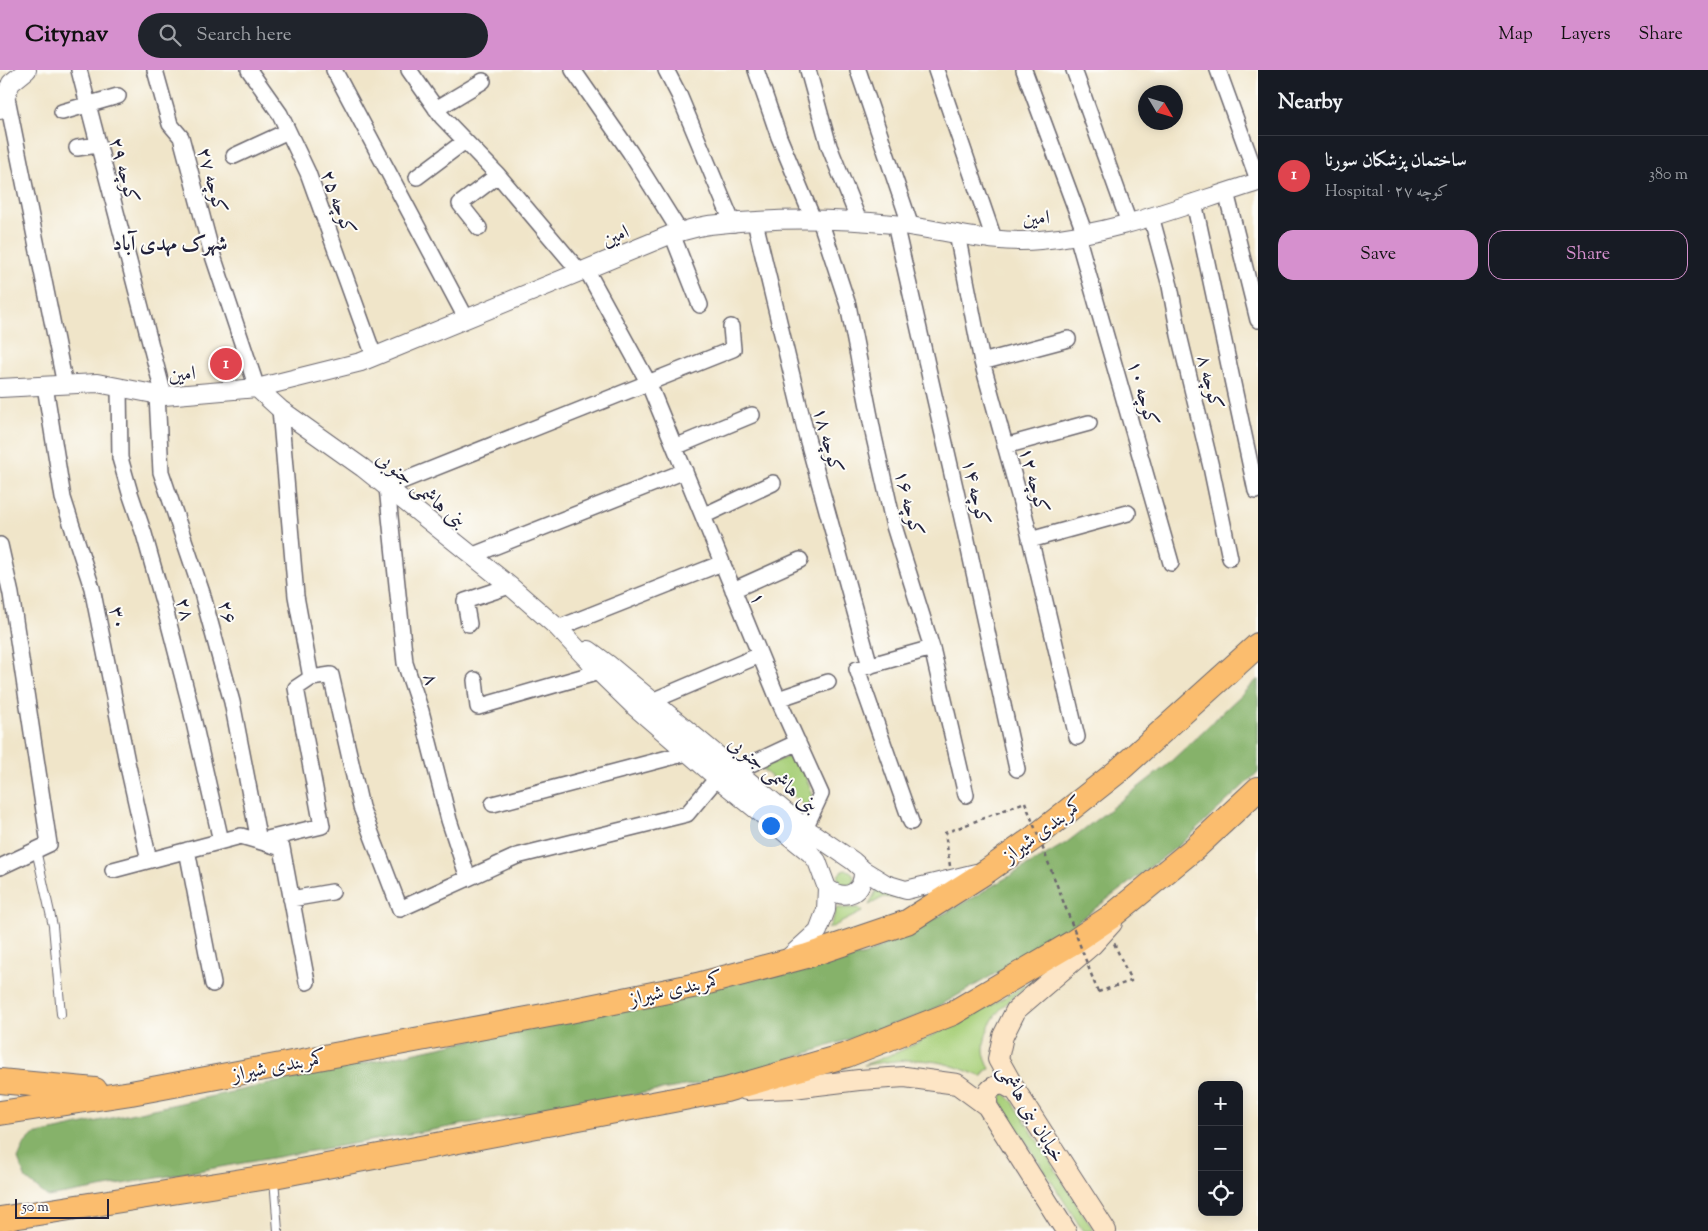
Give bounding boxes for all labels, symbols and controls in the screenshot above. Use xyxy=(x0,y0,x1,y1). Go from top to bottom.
search box xyxy=(138,13,488,58)
text: Citynav xyxy=(25,18,108,52)
icon: search xyxy=(156,21,184,49)
text: Search here xyxy=(196,22,292,49)
text: Map xyxy=(1498,22,1533,48)
text: Layers xyxy=(1561,22,1611,48)
text: Share xyxy=(1639,22,1683,48)
north arrow xyxy=(1138,85,1183,130)
text: Nearby xyxy=(1278,88,1343,118)
street label: کوچه ۲۹ xyxy=(100,134,145,207)
street label: کوچه ۲۷ xyxy=(188,144,233,217)
text: ساختمان پزشکان سورنا xyxy=(1325,148,1467,175)
text: 1 xyxy=(1291,164,1297,187)
text: 380 m xyxy=(1648,164,1688,187)
street label: کوچه ۲۵ xyxy=(311,166,362,240)
text: Hospital · کوچه ۲۷ xyxy=(1325,181,1448,204)
street label: امین xyxy=(1022,204,1051,235)
street label: امین xyxy=(598,219,634,256)
district label: شهرک مهدی آباد xyxy=(112,230,228,260)
button: Save xyxy=(1278,230,1478,280)
button: Share xyxy=(1488,230,1688,280)
pin: 1 xyxy=(210,345,242,383)
street label: کوچه ۸ xyxy=(1188,352,1229,413)
street label: کوچه ۱۰ xyxy=(1118,357,1165,430)
street label: امین xyxy=(168,360,197,391)
street label: کوچه ۱۸ xyxy=(804,404,849,477)
street label: کوچه ۱۲ xyxy=(1010,444,1055,517)
street label: بنی هاشمی جنوبی xyxy=(369,445,472,537)
street label: کوچه ۱۴ xyxy=(953,456,996,529)
street label: کوچه ۱۶ xyxy=(885,467,930,540)
street label: ۱ xyxy=(741,588,772,610)
street label: ۲۸ xyxy=(167,595,201,625)
street label: ۲۶ xyxy=(209,598,242,627)
street label: ۳۰ xyxy=(100,604,133,633)
street label: ۸ xyxy=(414,670,445,690)
street label: بنی هاشمی جنوبی xyxy=(721,730,824,822)
street label: کمربندی شیراز xyxy=(996,791,1091,873)
your location xyxy=(758,813,784,839)
street label: کمربندی شیراز xyxy=(625,966,726,1016)
street label: کمربندی شیراز xyxy=(228,1044,329,1091)
street label: خیابان بنی هاشمی xyxy=(989,1059,1071,1169)
map controls xyxy=(1198,1081,1243,1216)
button: + xyxy=(1198,1081,1243,1126)
button: − xyxy=(1198,1126,1243,1171)
button: locate xyxy=(1198,1171,1243,1216)
scale bar xyxy=(15,1196,109,1219)
text: 50 m xyxy=(22,1198,49,1218)

